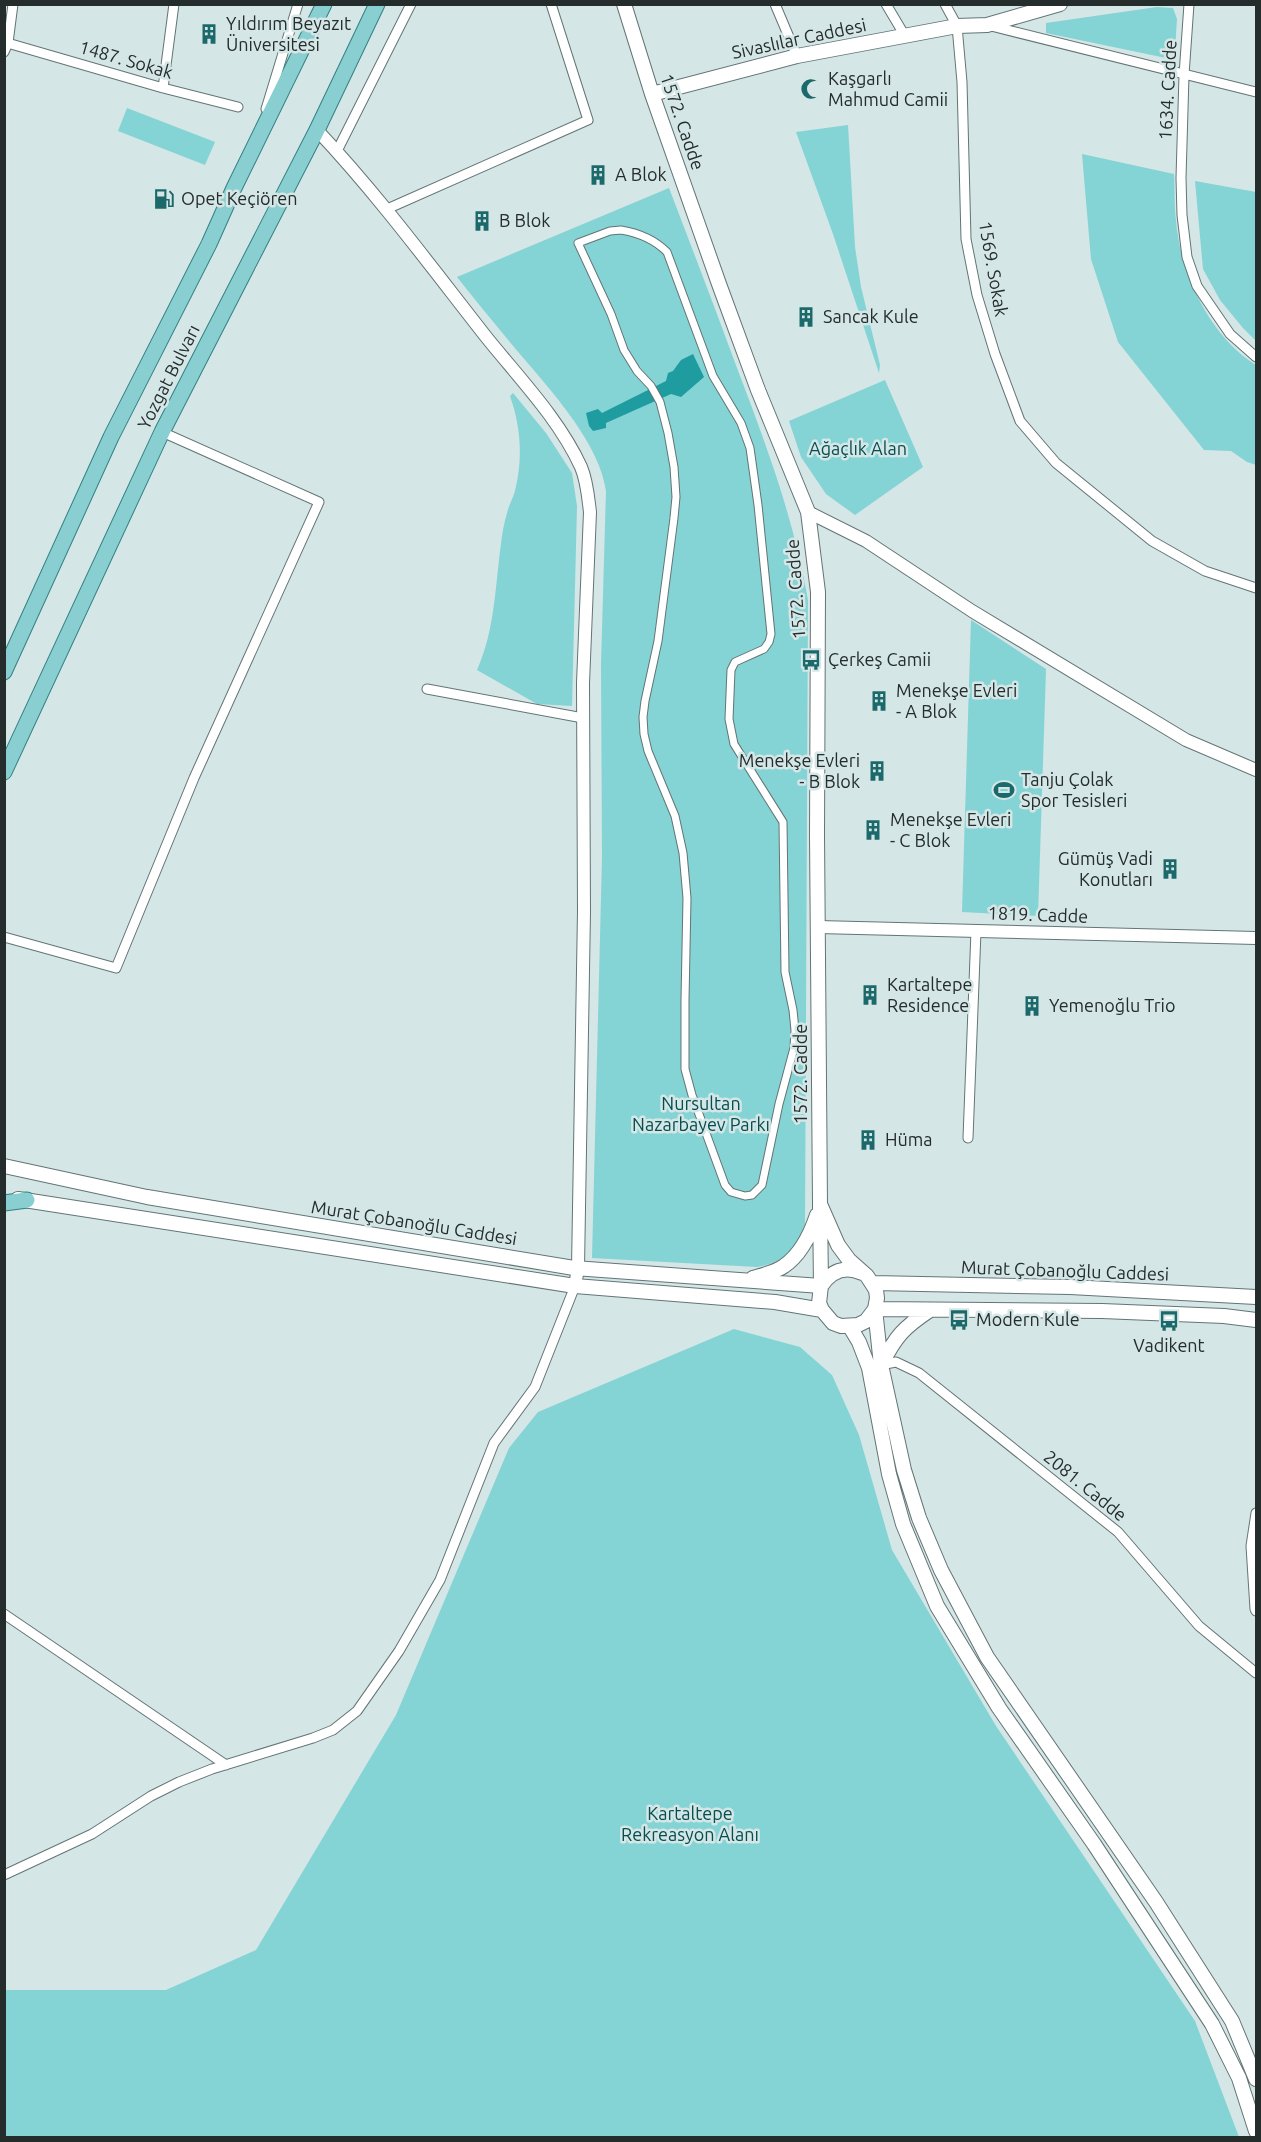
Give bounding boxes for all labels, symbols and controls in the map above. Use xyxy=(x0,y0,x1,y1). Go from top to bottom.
place label: Yıldırım Beyazıt Üniversitesi xyxy=(226,13,351,54)
street label: Sivaslılar Caddesi xyxy=(730,14,868,62)
building icon: Yıldırım Beyazıt Üniversitesi xyxy=(197,22,221,46)
street label: 1487. Sokak xyxy=(77,36,175,82)
street label: 1634. Cadde xyxy=(1154,39,1180,141)
place label: Kaşgarlı Mahmud Camii xyxy=(828,68,948,109)
street label: 1572. Cadde xyxy=(657,71,709,172)
mosque icon: Kaşgarlı Mahmud Camii xyxy=(799,77,823,101)
building icon: A Blok xyxy=(586,163,610,187)
place label: A Blok xyxy=(615,164,667,184)
fuel station icon: Opet Keçiören xyxy=(152,187,176,211)
place label: Opet Keçiören xyxy=(181,188,298,208)
building icon: B Blok xyxy=(470,209,494,233)
place label: B Blok xyxy=(499,210,550,230)
street label: 1569. Sokak xyxy=(976,220,1012,318)
building icon: Sancak Kule xyxy=(794,305,818,329)
place label: Sancak Kule xyxy=(823,306,919,326)
street label: Yozgat Bulvarı xyxy=(133,321,203,432)
park label: Ağaçlık Alan xyxy=(809,438,907,458)
street label: 1572. Cadde xyxy=(782,538,808,640)
bus stop icon: Çerkeş Camii xyxy=(799,648,823,672)
place label: Çerkeş Camii xyxy=(828,649,931,669)
place label: Menekşe Evleri - A Blok xyxy=(896,680,1017,721)
building icon: Menekşe Evleri - A Blok xyxy=(867,689,891,713)
place label: Menekşe Evleri - B Blok xyxy=(739,750,860,791)
building icon: Menekşe Evleri - B Blok xyxy=(865,759,889,783)
place label: Tanju Çolak Spor Tesisleri xyxy=(1021,769,1127,810)
sports icon: Tanju Çolak Spor Tesisleri xyxy=(992,778,1016,802)
place label: Menekşe Evleri - C Blok xyxy=(890,809,1011,850)
building icon: Menekşe Evleri - C Blok xyxy=(861,818,885,842)
place label: Gümüş Vadi Konutları xyxy=(1058,848,1153,889)
building icon: Gümüş Vadi Konutları xyxy=(1158,857,1182,881)
street label: 1819. Cadde xyxy=(987,902,1089,926)
place label: Kartaltepe Residence xyxy=(887,974,972,1015)
building icon: Kartaltepe Residence xyxy=(858,983,882,1007)
building icon: Yemenoğlu Trio xyxy=(1020,994,1044,1018)
place label: Yemenoğlu Trio xyxy=(1049,995,1175,1015)
street label: 1572. Cadde xyxy=(790,1024,810,1124)
park label: Nursultan Nazarbayev Parkı xyxy=(632,1093,770,1134)
building icon: Hüma xyxy=(856,1128,880,1152)
place label: Hüma xyxy=(885,1129,933,1149)
street label: Murat Çobanoğlu Caddesi xyxy=(310,1196,519,1248)
street label: Murat Çobanoğlu Caddesi xyxy=(961,1256,1169,1284)
bus stop icon: Modern Kule xyxy=(947,1308,971,1332)
place label: Modern Kule xyxy=(976,1309,1080,1329)
bus stop icon: Vadikent xyxy=(1157,1309,1181,1333)
place label: Vadikent xyxy=(1133,1335,1205,1355)
street label: 2081. Cadde xyxy=(1040,1446,1131,1525)
park label: Kartaltepe Rekreasyon Alanı xyxy=(621,1803,759,1844)

